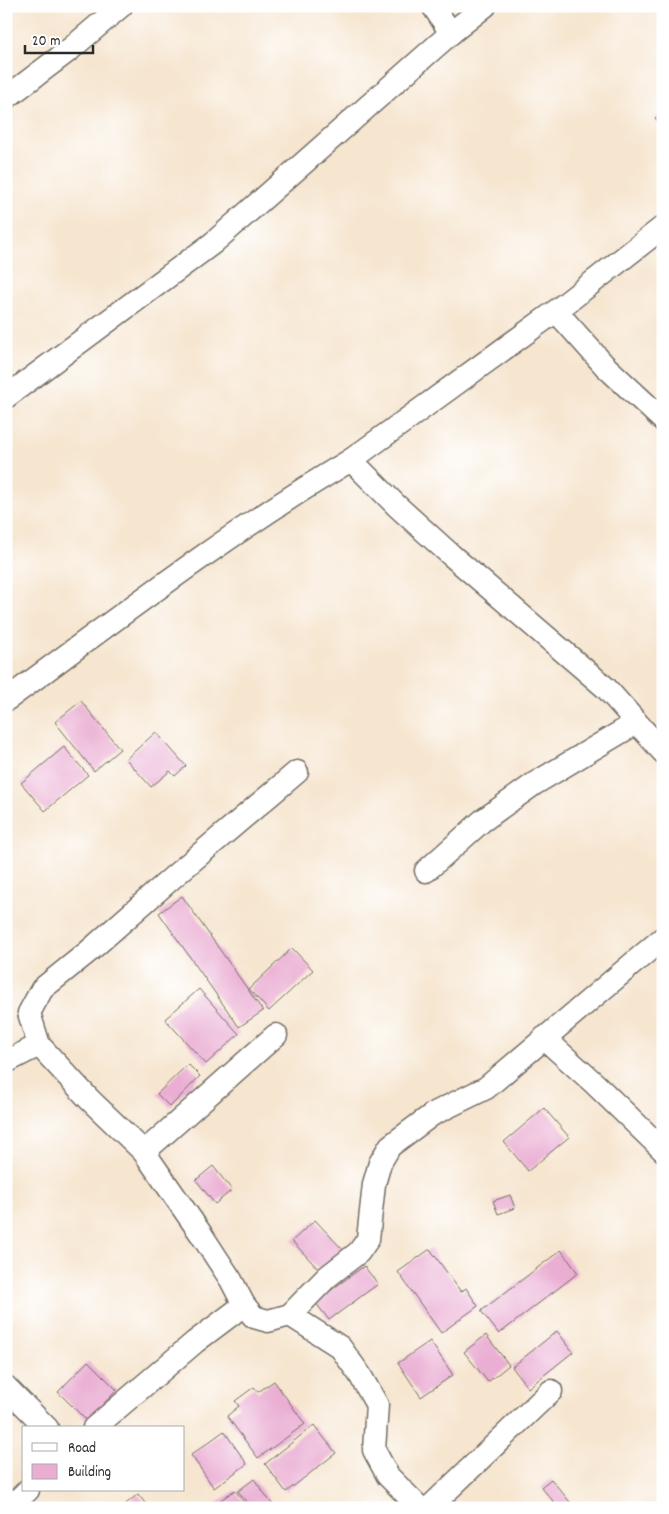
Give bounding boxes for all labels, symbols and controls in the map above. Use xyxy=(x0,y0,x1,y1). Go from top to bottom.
scale bar xyxy=(25,22,92,54)
text: 20 m xyxy=(32,31,60,53)
legend xyxy=(22,1426,185,1492)
text: Road xyxy=(68,1438,96,1460)
text: Building xyxy=(68,1462,111,1484)

